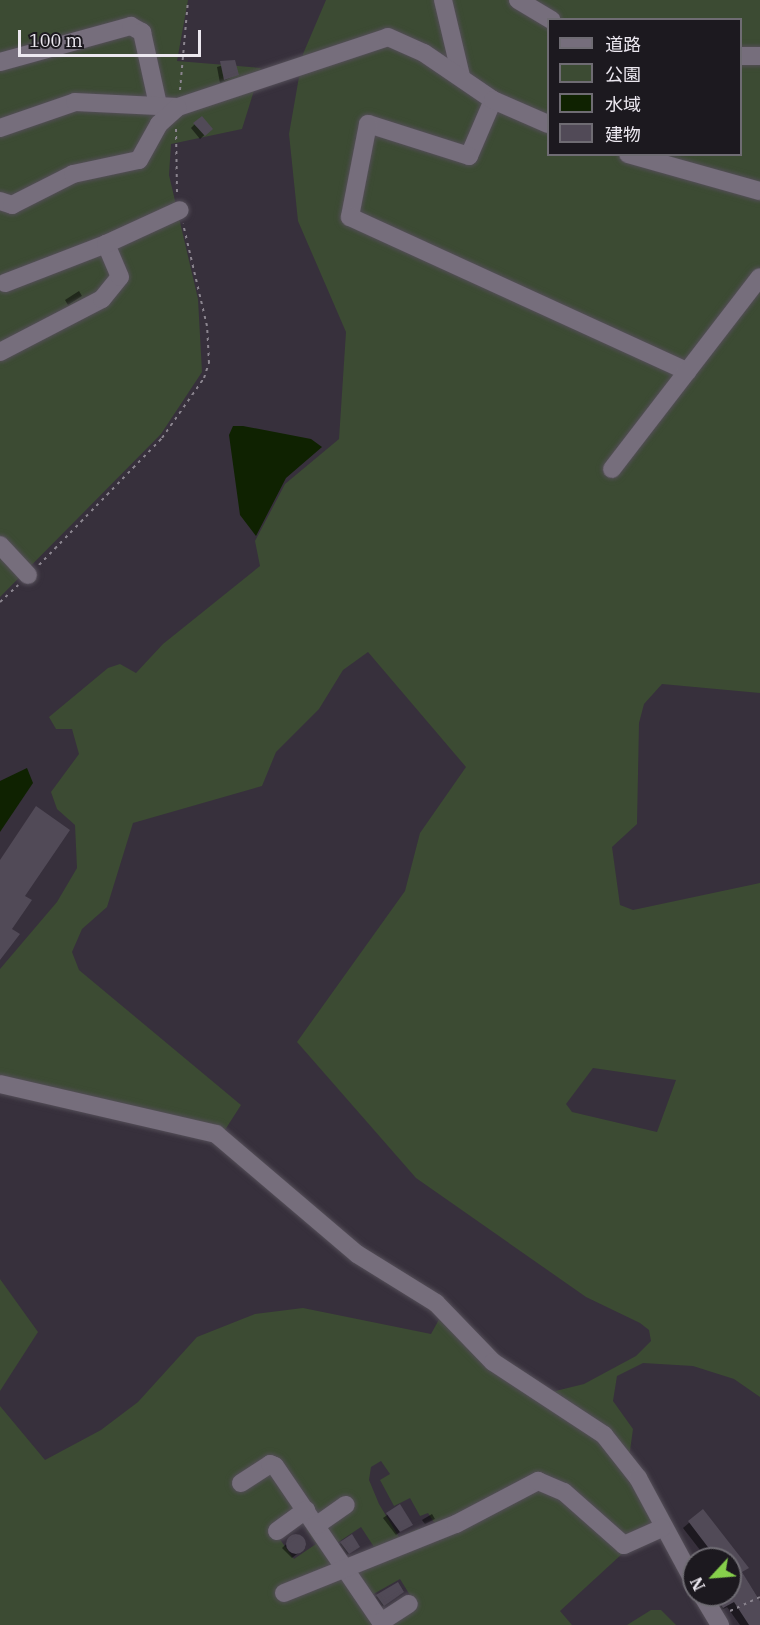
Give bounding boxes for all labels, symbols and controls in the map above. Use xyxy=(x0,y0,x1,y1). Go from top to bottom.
scale bar xyxy=(21,18,204,56)
legend xyxy=(547,18,742,156)
text: 100 m xyxy=(29,29,83,52)
text: 道路 xyxy=(605,33,641,56)
text: 公園 xyxy=(605,63,641,86)
text: 水域 xyxy=(605,93,641,116)
text: 建物 xyxy=(605,123,641,146)
north arrow xyxy=(682,1547,742,1607)
text: N xyxy=(686,1574,709,1594)

